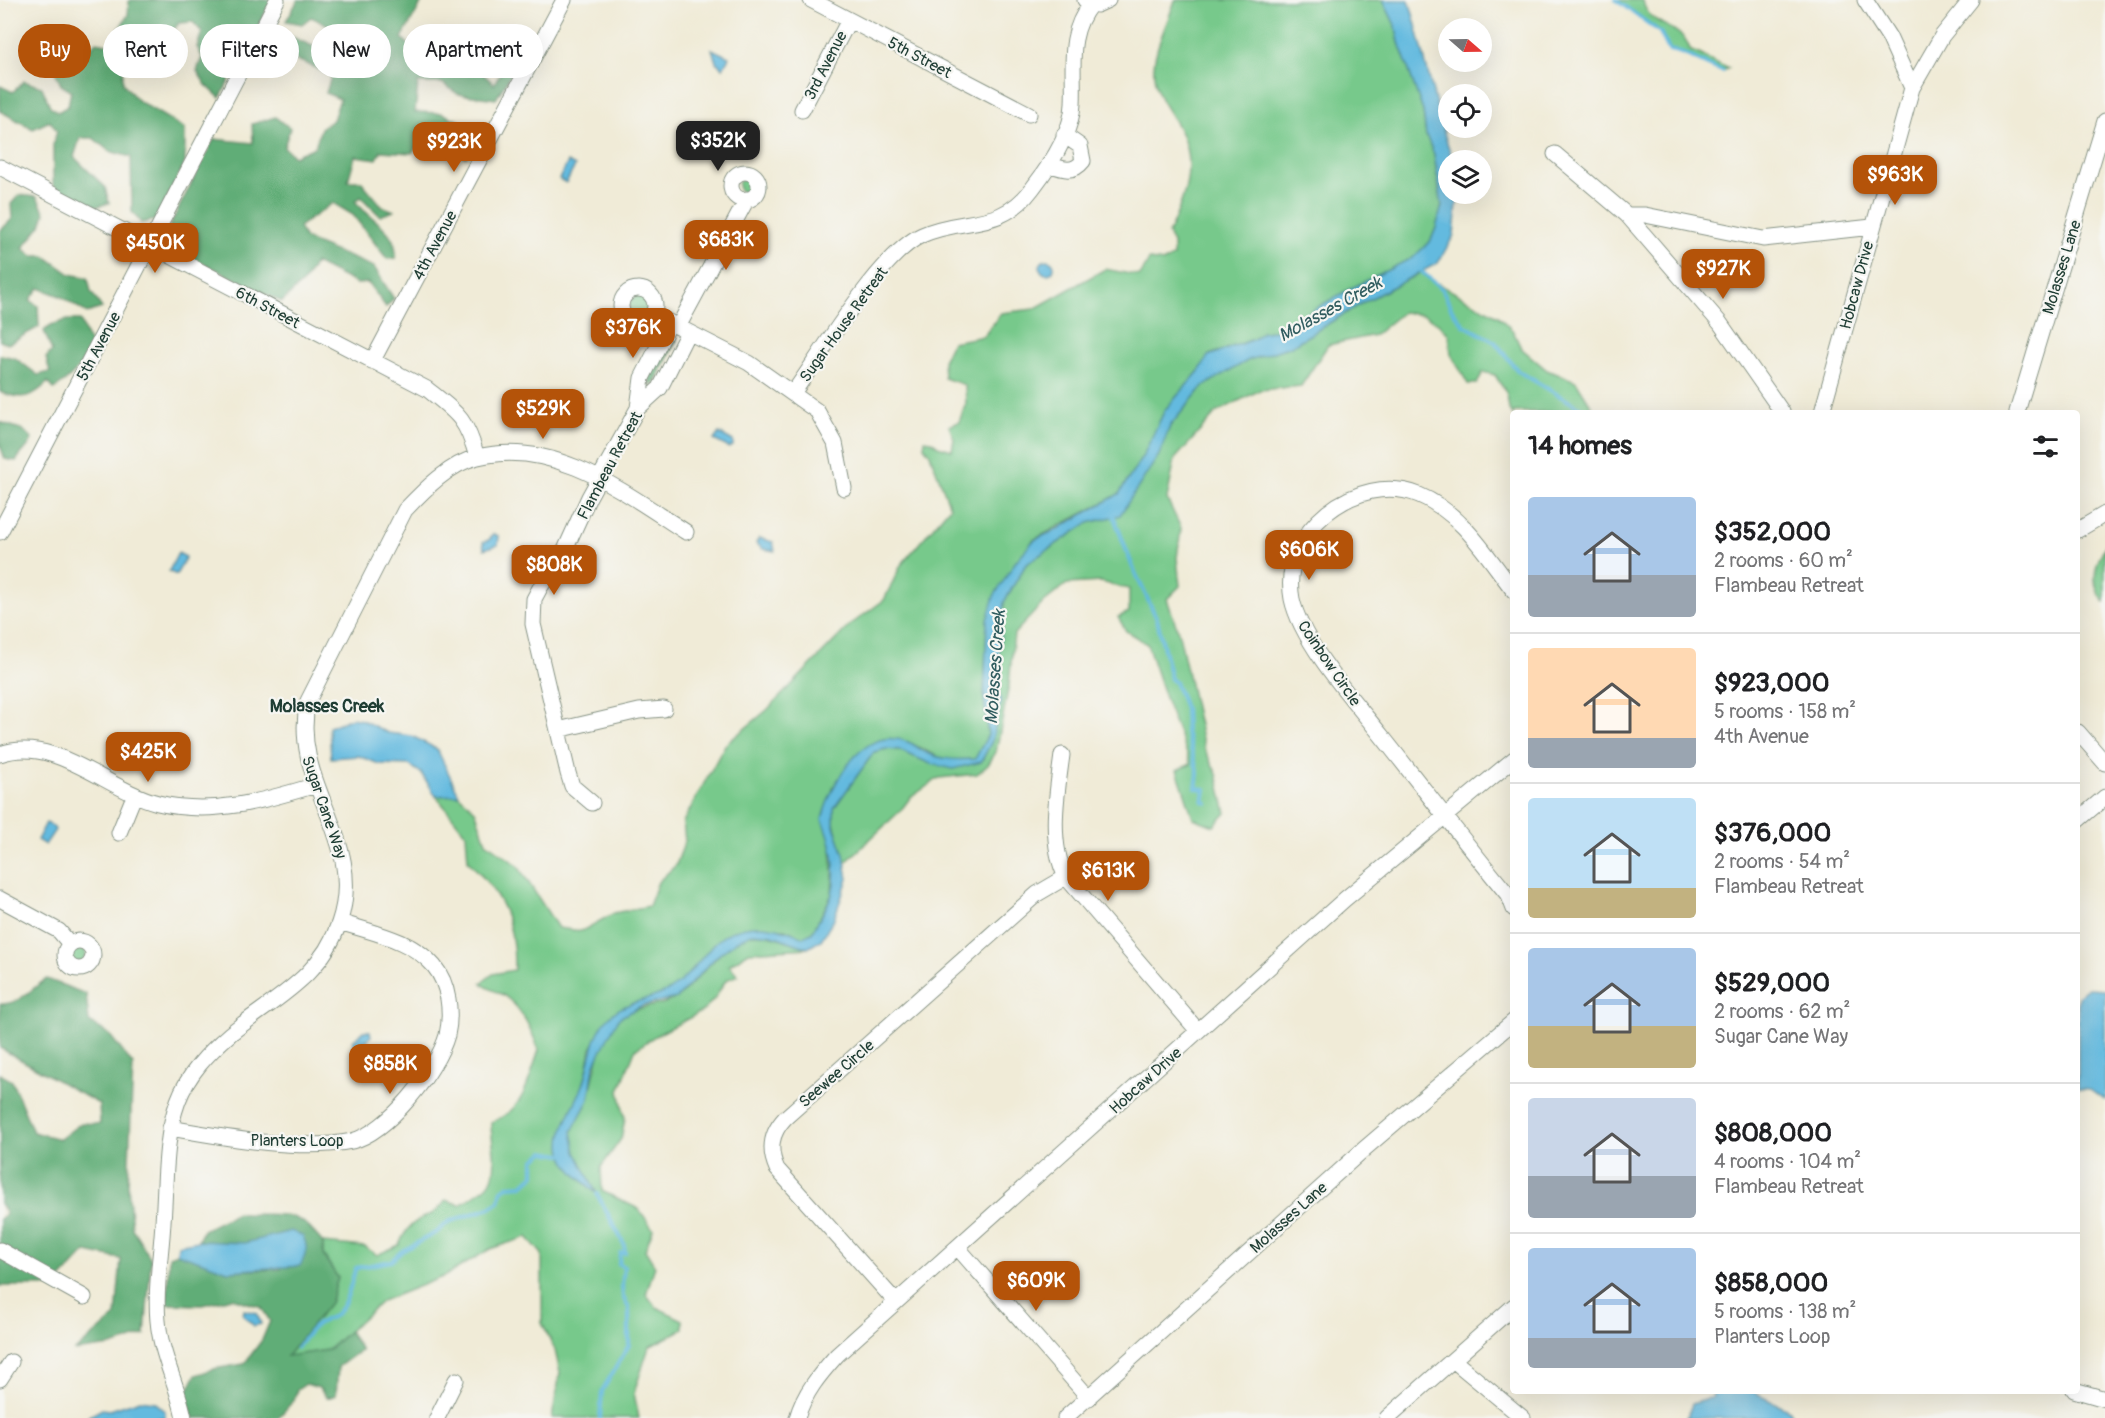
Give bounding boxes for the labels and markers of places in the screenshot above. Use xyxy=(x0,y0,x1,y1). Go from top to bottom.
pin: $352K xyxy=(676,121,760,172)
pin: $923K xyxy=(412,122,496,173)
pin: $963K xyxy=(1853,155,1937,206)
pin: $683K xyxy=(684,220,768,271)
pin: $450K xyxy=(113,223,197,274)
pin: $927K xyxy=(1681,249,1765,300)
pin: $376K xyxy=(591,308,675,359)
pin: $529K xyxy=(501,389,585,440)
pin: $606K xyxy=(1267,530,1351,581)
pin: $808K xyxy=(512,545,596,596)
pin: $425K xyxy=(106,732,190,783)
pin: $613K xyxy=(1066,851,1150,902)
pin: $858K xyxy=(348,1044,432,1095)
pin: $609K xyxy=(994,1261,1078,1312)

